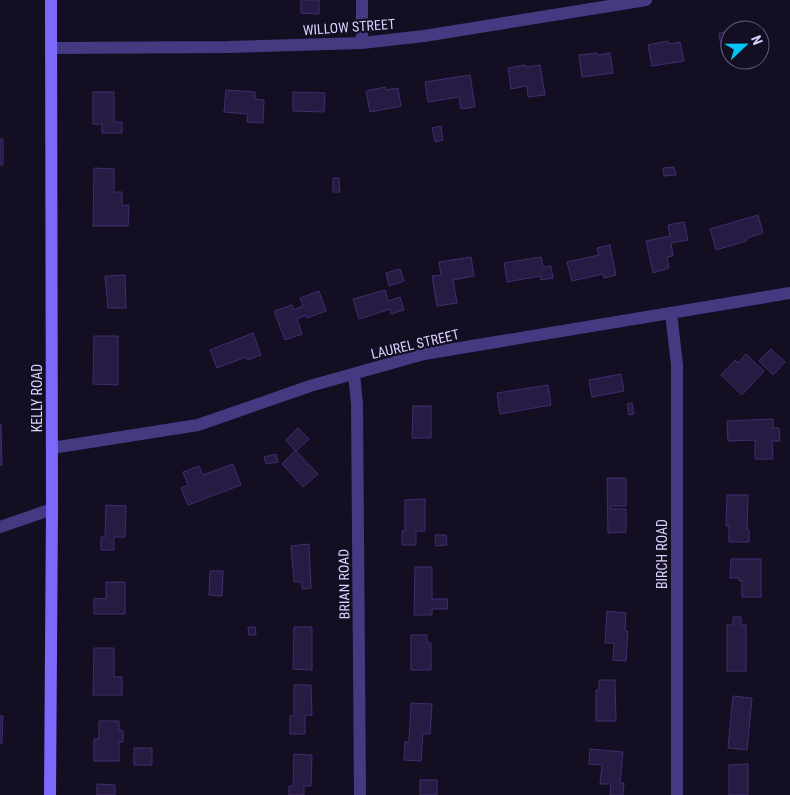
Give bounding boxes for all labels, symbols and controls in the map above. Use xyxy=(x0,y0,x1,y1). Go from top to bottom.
street label: WILLOW STREET xyxy=(302,16,396,38)
north arrow xyxy=(720,20,770,70)
text: N xyxy=(748,33,766,47)
street label: LAUREL STREET xyxy=(369,326,461,362)
street label: KELLY ROAD xyxy=(29,364,45,432)
street label: BIRCH ROAD xyxy=(654,519,670,589)
street label: BRIAN ROAD xyxy=(335,549,353,619)

